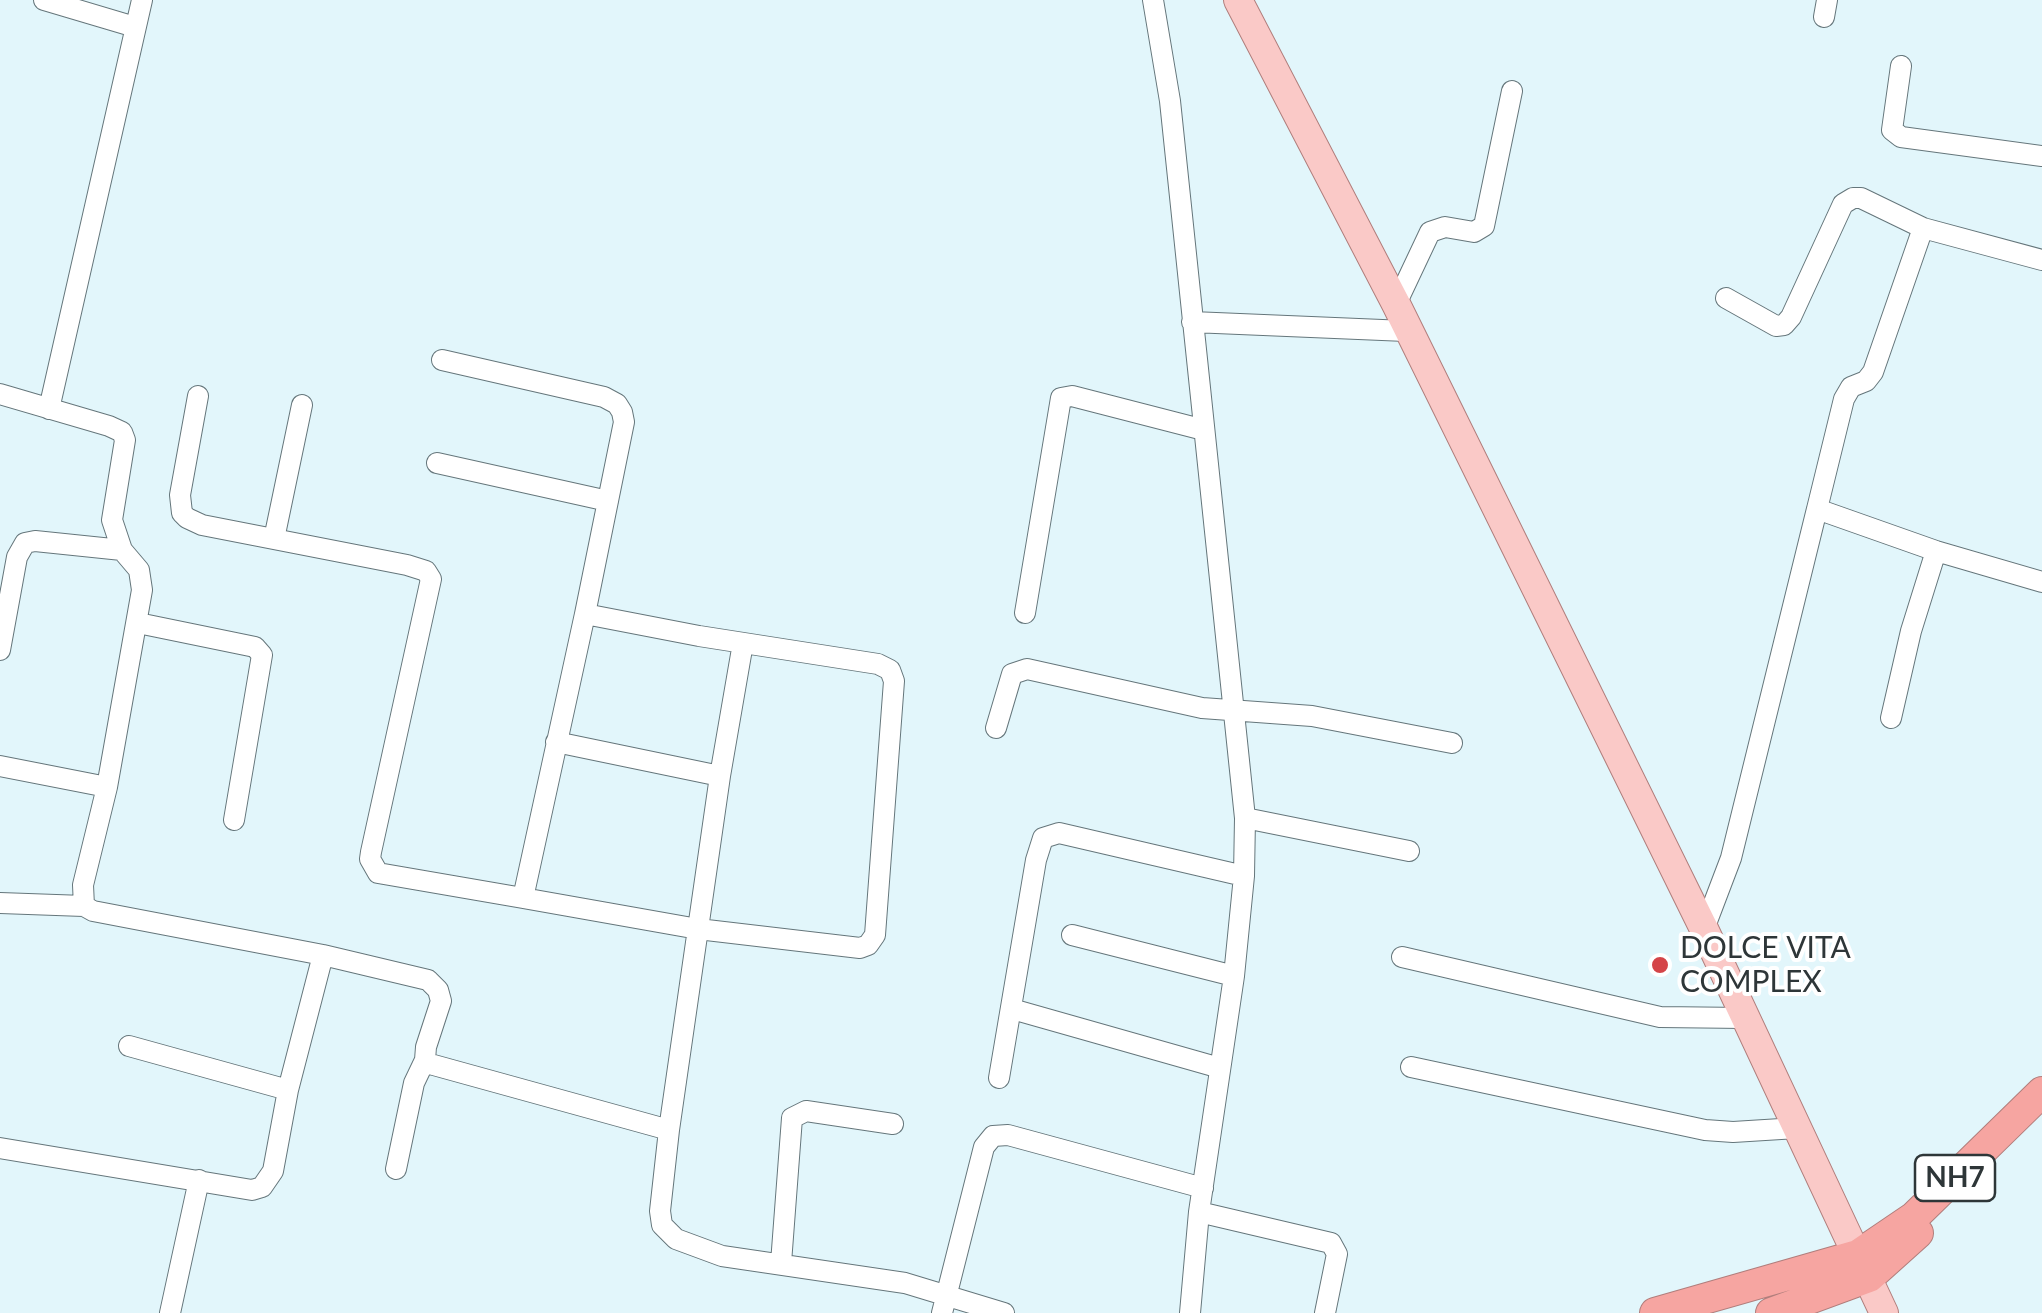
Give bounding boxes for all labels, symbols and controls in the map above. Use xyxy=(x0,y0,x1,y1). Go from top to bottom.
place label: DOLCE VITA COMPLEX xyxy=(1680,930,1851,1000)
marker: DOLCE VITA COMPLEX xyxy=(1649,954,1671,976)
road number: NH7 xyxy=(1915,1155,1995,1201)

